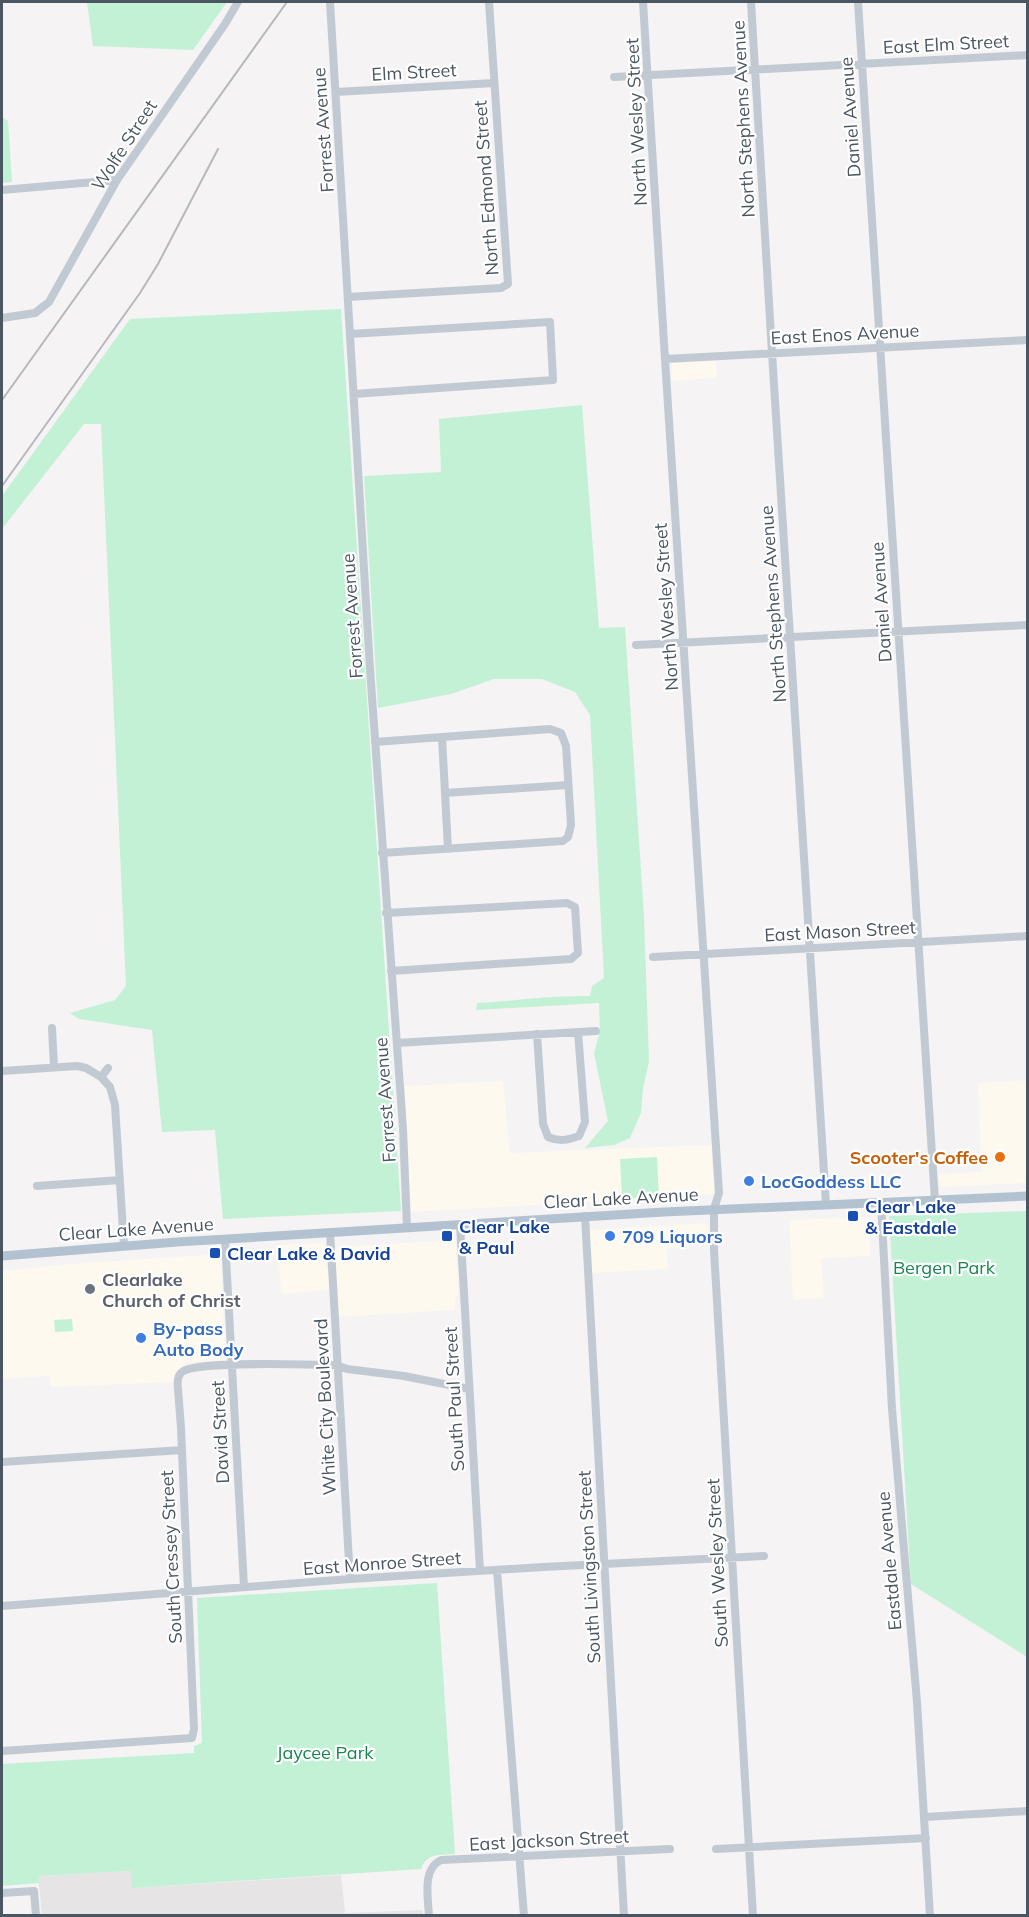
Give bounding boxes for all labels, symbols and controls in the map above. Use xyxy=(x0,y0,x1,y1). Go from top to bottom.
street label: North Stephens Avenue xyxy=(726,20,760,218)
street label: East Elm Street xyxy=(882,29,1010,59)
street label: North Wesley Street xyxy=(620,38,652,206)
street label: Daniel Avenue xyxy=(834,56,866,178)
street label: Elm Street xyxy=(371,58,457,86)
street label: Forrest Avenue xyxy=(307,67,339,193)
street label: Wolfe Street xyxy=(86,95,162,195)
street label: North Edmond Street xyxy=(468,100,504,276)
street label: East Enos Avenue xyxy=(770,319,920,349)
street label: North Stephens Avenue xyxy=(755,505,791,703)
street label: North Wesley Street xyxy=(649,522,683,692)
street label: Daniel Avenue xyxy=(865,541,897,663)
street label: Forrest Avenue xyxy=(336,553,368,679)
street label: East Mason Street xyxy=(764,916,916,946)
street label: Forrest Avenue xyxy=(369,1037,401,1163)
place label: Scooter's Coffee xyxy=(850,1146,988,1169)
marker: Scooter's Coffee xyxy=(993,1150,1007,1164)
place label: LocGoddess LLC xyxy=(761,1170,902,1193)
marker: LocGoddess LLC xyxy=(742,1174,756,1188)
street label: Clear Lake Avenue xyxy=(543,1182,699,1214)
place label: Clear Lake & Eastdale xyxy=(865,1195,957,1239)
marker: Clear Lake & Eastdale xyxy=(846,1209,860,1223)
street label: Clear Lake Avenue xyxy=(58,1212,214,1246)
place label: Clear Lake & Paul xyxy=(459,1215,550,1259)
place label: 709 Liquors xyxy=(622,1225,723,1248)
marker: Clear Lake & Paul xyxy=(440,1229,454,1243)
marker: 709 Liquors xyxy=(603,1229,617,1243)
place label: Clear Lake & David xyxy=(227,1242,391,1265)
marker: Clear Lake & David xyxy=(208,1246,222,1260)
park label: Bergen Park xyxy=(893,1256,996,1279)
place label: Clearlake Church of Christ xyxy=(102,1268,241,1312)
marker: Clearlake Church of Christ xyxy=(83,1282,97,1296)
place label: By-pass Auto Body xyxy=(153,1317,244,1361)
street label: White City Boulevard xyxy=(309,1318,341,1496)
street label: South Paul Street xyxy=(439,1326,469,1472)
marker: By-pass Auto Body xyxy=(134,1331,148,1345)
street label: David Street xyxy=(206,1380,234,1484)
street label: South Cressey Street xyxy=(155,1470,187,1644)
street label: South Livingston Street xyxy=(572,1470,606,1664)
street label: South Wesley Street xyxy=(701,1478,733,1648)
street label: Eastdale Avenue xyxy=(871,1491,907,1631)
street label: East Monroe Street xyxy=(302,1546,462,1580)
park label: Jaycee Park xyxy=(277,1741,374,1764)
street label: East Jackson Street xyxy=(468,1824,630,1856)

